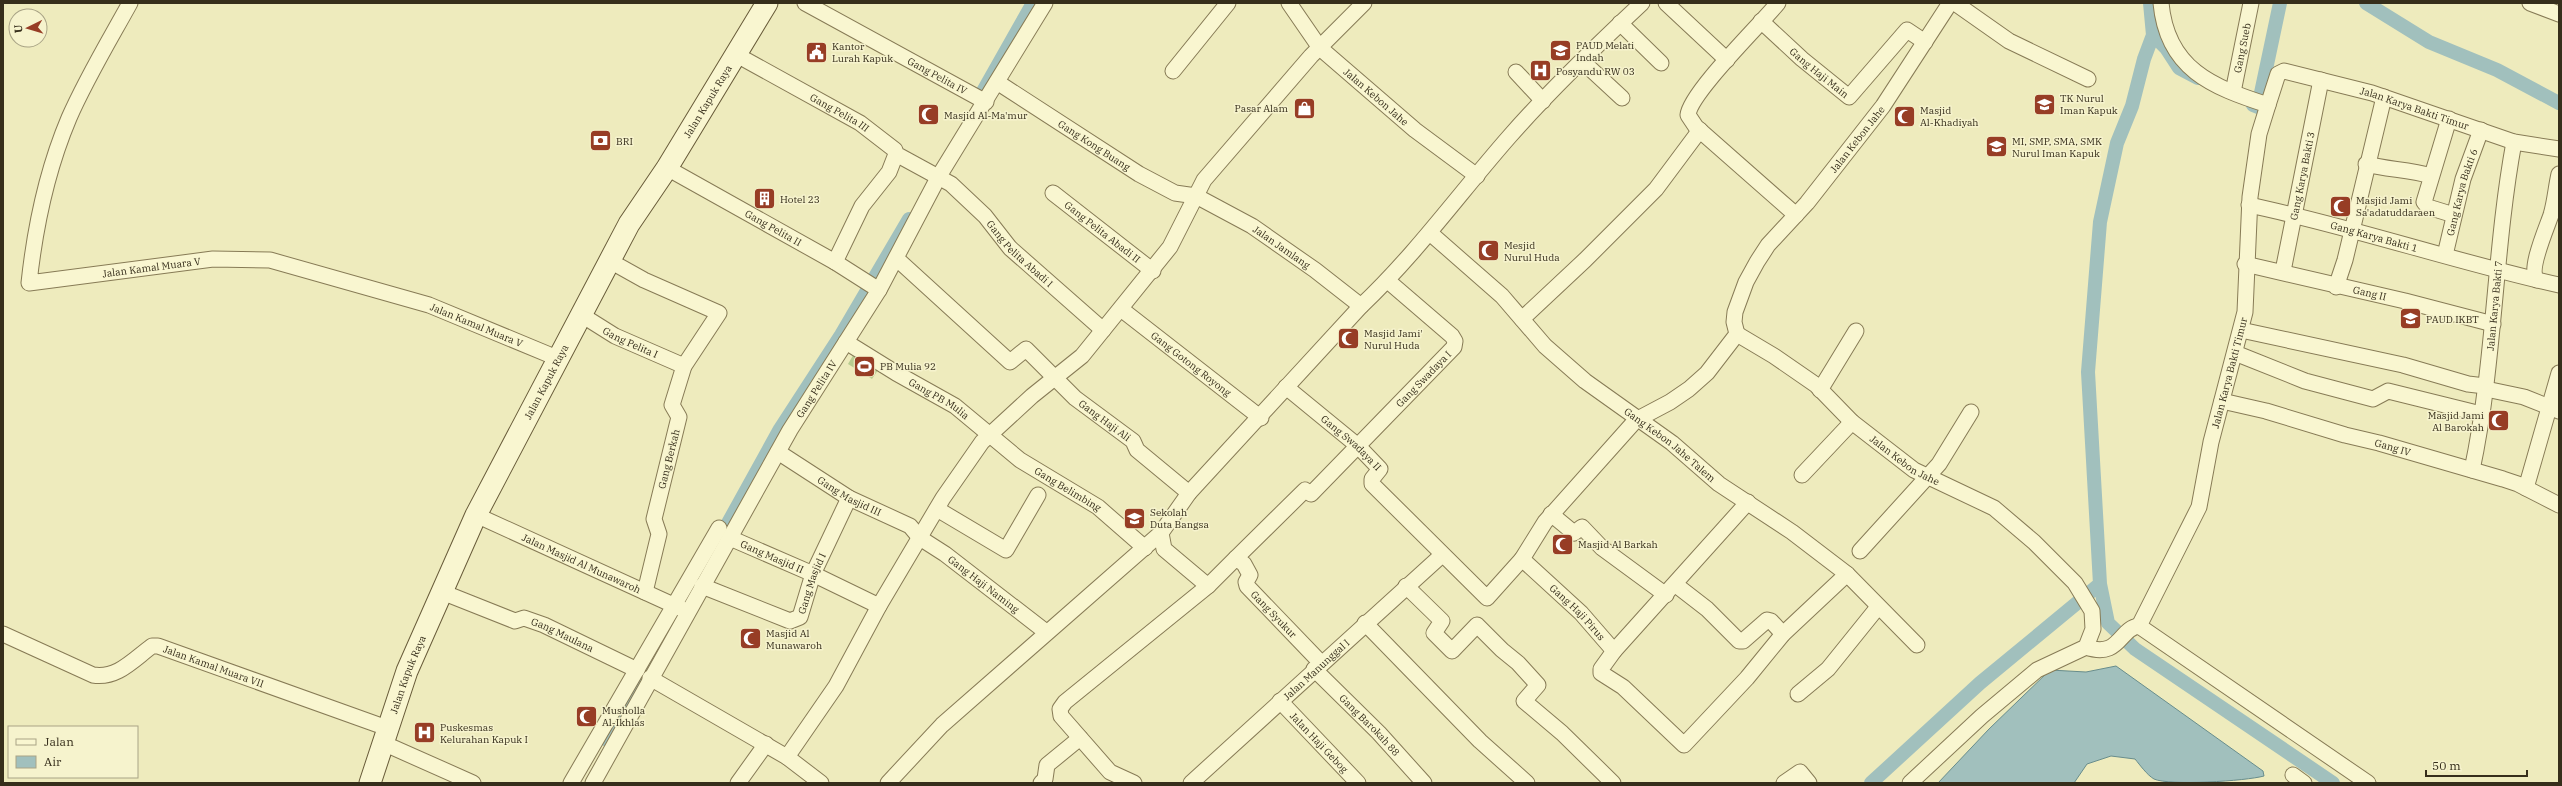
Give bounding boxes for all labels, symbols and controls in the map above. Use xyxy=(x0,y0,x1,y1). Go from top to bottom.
north arrow xyxy=(8,8,48,48)
street label: Gang Sueb xyxy=(2231,22,2253,74)
text: U xyxy=(11,24,25,34)
school or university icon: PAUD Melati Indah xyxy=(1548,38,1574,64)
public building icon: Kantor Lurah Kapuk xyxy=(803,39,829,65)
place label: PAUD Melati Indah xyxy=(1576,39,1634,64)
place label: Kantor Lurah Kapuk xyxy=(832,40,893,65)
street label: Gang Haji Main xyxy=(1787,45,1852,101)
street label: Gang Pelita IV xyxy=(905,54,970,97)
hospital icon: Posyandu RW 03 xyxy=(1527,58,1553,84)
street label: Jalan Kapuk Raya xyxy=(680,62,735,140)
street label: Jalan Kebon Jahe xyxy=(1341,65,1411,128)
place label: Posyandu RW 03 xyxy=(1556,65,1635,78)
street label: Jalan Karya Bakti Timur xyxy=(2359,84,2471,133)
street label: Gang Pelita III xyxy=(808,90,872,134)
school or university icon: TK Nurul Iman Kapuk xyxy=(2032,91,2058,117)
place label: TK Nurul Iman Kapuk xyxy=(2060,92,2118,117)
shop icon: Pasar Alam xyxy=(1291,95,1317,121)
mosque icon: Masjid Al-Ma'mur xyxy=(916,102,942,128)
place label: Pasar Alam xyxy=(1235,102,1288,115)
street label: Jalan Kebon Jahe xyxy=(1827,103,1887,175)
mosque icon: Masjid Al-Khadiyah xyxy=(1891,103,1917,129)
place label: Masjid Al-Khadiyah xyxy=(1920,104,1979,129)
place label: Masjid Al-Ma'mur xyxy=(944,109,1028,122)
street label: Gang Kong Buang xyxy=(1056,117,1133,174)
bank icon: BRI xyxy=(588,128,614,154)
street label: Gang Karya Bakti 3 xyxy=(2287,130,2317,221)
school or university icon: MI, SMP, SMA, SMK Nurul Iman Kapuk xyxy=(1983,134,2009,160)
place label: BRI xyxy=(616,135,633,148)
place label: MI, SMP, SMA, SMK Nurul Iman Kapuk xyxy=(2012,135,2102,160)
street label: Gang Karya Bakti 6 xyxy=(2443,147,2480,237)
building icon: Hotel 23 xyxy=(752,186,778,212)
place label: Hotel 23 xyxy=(780,193,820,206)
mosque icon: Masjid Jami Sa'adatuddaraen xyxy=(2328,193,2354,219)
place label: Masjid Jami Sa'adatuddaraen xyxy=(2356,194,2436,219)
street label: Gang Pelita Abadi II xyxy=(1062,198,1143,265)
street label: Gang Pelita II xyxy=(743,207,804,249)
street label: Gang Pelita Abadi I xyxy=(984,217,1056,290)
street label: Gang Karya Bakti 1 xyxy=(2329,218,2419,255)
street label: Jalan Jamlang xyxy=(1251,222,1313,272)
mosque icon: Mesjid Nurul Huda xyxy=(1476,238,1502,264)
place label: Mesjid Nurul Huda xyxy=(1504,239,1560,264)
street label: Jalan Kamal Muara V xyxy=(101,254,202,280)
street label: Jalan Karya Bakti 7 xyxy=(2483,260,2505,351)
street label: Gang II xyxy=(2352,283,2388,303)
street label: Jalan Kamal Muara V xyxy=(428,300,525,350)
school or university icon: PAUD IKBT xyxy=(2398,306,2424,332)
place label: PAUD IKBT xyxy=(2426,313,2479,326)
street label: Jalan Karya Bakti Timur xyxy=(2208,315,2250,430)
street label: Gang Pelita I xyxy=(601,324,660,360)
mosque icon: Masjid Jami' Nurul Huda xyxy=(1336,326,1362,352)
place label: Masjid Jami' Nurul Huda xyxy=(1364,327,1423,352)
street label: Gang Gotong Royong xyxy=(1149,328,1234,399)
street label: Jalan Kapuk Raya xyxy=(521,342,571,422)
street label: Gang Swadaya I xyxy=(1393,348,1454,410)
sports icon: PB Mulia 92 xyxy=(851,353,877,379)
street label: Gang Pelita IV xyxy=(793,357,840,420)
place label: PB Mulia 92 xyxy=(880,360,936,373)
street label: Gang PB Mulia xyxy=(907,375,973,422)
street label: Gang Haji Ali xyxy=(1076,397,1134,444)
street label: Gang Kebon Jahe Talem xyxy=(1622,405,1719,485)
mosque icon: Masjid Jami Al Barokah xyxy=(2486,408,2512,434)
place label: Masjid Jami Al Barokah xyxy=(2428,409,2484,434)
street label: Gang Swadaya II xyxy=(1318,412,1385,473)
street label: Gang Berkah xyxy=(655,428,683,490)
street label: Jalan Kebon Jahe xyxy=(1867,432,1942,488)
street label: Gang IV xyxy=(2373,436,2413,459)
street label: Gang Belimbing xyxy=(1032,464,1105,514)
street label: Gang Masjid III xyxy=(815,473,883,518)
school or university icon: Sekolah Duta Bangsa xyxy=(1122,505,1148,531)
place label: Sekolah Duta Bangsa xyxy=(1150,506,1209,531)
street label: Jalan Masjid Al Munawaroh xyxy=(520,530,643,596)
mosque icon: Masjid Al Barkah xyxy=(1549,531,1575,557)
street label: Gang Masjid II xyxy=(739,537,806,576)
place label: Masjid Al Barkah xyxy=(1578,538,1658,551)
street label: Gang Masjid I xyxy=(795,551,829,616)
street label: Gang Haji Naming xyxy=(946,552,1022,616)
street label: Gang Haji Pirus xyxy=(1547,581,1608,643)
street label: Gang Syukur xyxy=(1248,588,1300,641)
street label: Gang Maulana xyxy=(530,615,596,655)
mosque icon: Masjid Al Munawaroh xyxy=(738,626,764,652)
place label: Masjid Al Munawaroh xyxy=(766,627,822,652)
street label: Jalan Kapuk Raya xyxy=(387,633,429,715)
street label: Jalan Manunggal I xyxy=(1280,636,1352,703)
street label: Jalan Kamal Muara VII xyxy=(162,642,266,690)
street label: Gang Barokah 88 xyxy=(1337,691,1403,758)
mosque icon: Musholla Al-Ikhlas xyxy=(574,703,600,729)
place label: Musholla Al-Ikhlas xyxy=(602,704,646,729)
street label: Jalan Haji Gebog xyxy=(1287,709,1352,776)
hospital icon: Puskesmas Kelurahan Kapuk I xyxy=(412,720,438,746)
place label: Puskesmas Kelurahan Kapuk I xyxy=(440,721,528,746)
legend xyxy=(8,726,138,778)
text: Jalan xyxy=(44,734,74,749)
scale bar xyxy=(2426,752,2527,778)
text: Air xyxy=(44,754,62,769)
text: 50 m xyxy=(2432,758,2461,773)

